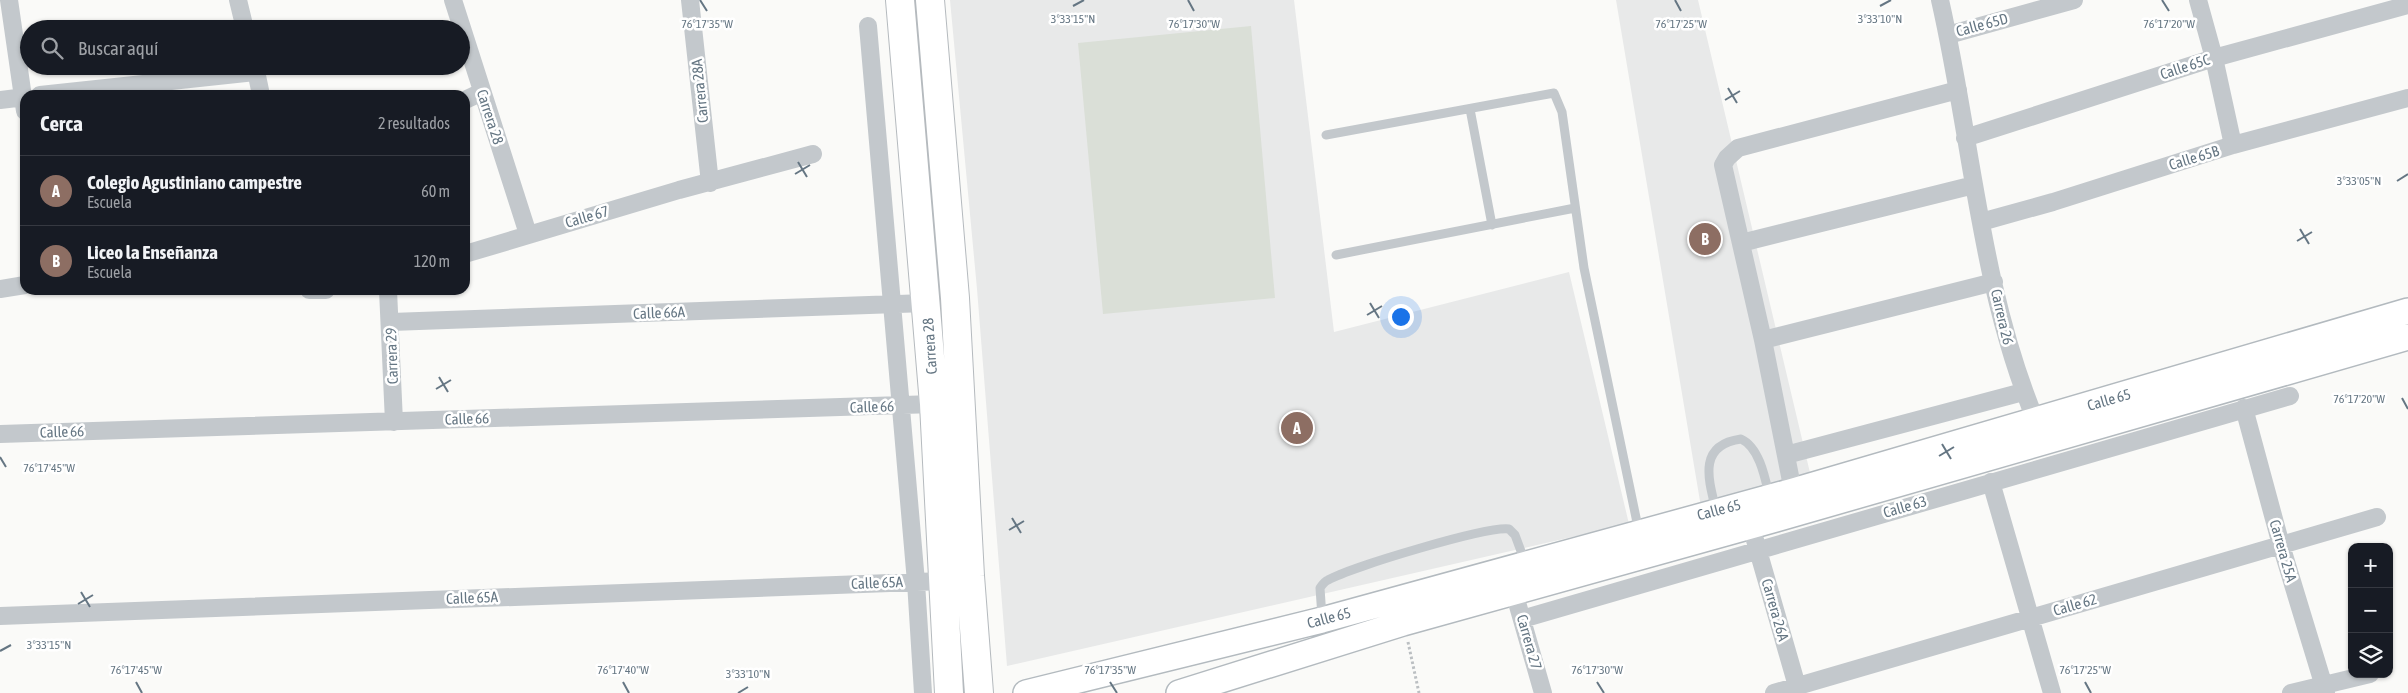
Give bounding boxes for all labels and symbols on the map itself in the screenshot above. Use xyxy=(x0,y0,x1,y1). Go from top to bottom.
street label: Calle 65D xyxy=(1954,9,2010,40)
text: 3°33'15"N xyxy=(1051,12,1095,26)
text: 3°33'10"N xyxy=(1858,12,1902,26)
text: 76°17'35"W xyxy=(681,17,733,31)
text: 76°17'30"W xyxy=(1168,17,1220,31)
text: 76°17'25"W xyxy=(1655,17,1707,31)
text: 76°17'20"W xyxy=(2143,17,2195,31)
street label: Calle 65C xyxy=(2158,50,2212,83)
street label: Carrera 28A xyxy=(688,58,711,124)
street label: Carrera 28 xyxy=(474,87,507,146)
street label: Calle 65B xyxy=(2167,142,2221,173)
text: 3°33'05"N xyxy=(2337,174,2381,188)
street label: Calle 67 xyxy=(563,202,611,231)
pin: B xyxy=(1689,220,1721,258)
street label: Carrera 26 xyxy=(1988,287,2017,346)
street label: Calle 66A xyxy=(633,303,686,322)
your location xyxy=(1388,304,1414,330)
street label: Carrera 28 xyxy=(919,317,940,375)
street label: Carrera 29 xyxy=(382,327,401,385)
street label: Calle 65 xyxy=(2085,385,2133,414)
text: 76°17'20"W xyxy=(2333,392,2385,406)
street label: Calle 66 xyxy=(849,397,895,416)
street label: Calle 66 xyxy=(444,409,490,428)
pin: A xyxy=(1281,409,1313,447)
street label: Calle 66 xyxy=(39,422,85,441)
text: 76°17'45"W xyxy=(23,461,75,475)
street label: Calle 63 xyxy=(1881,492,1929,521)
street label: Calle 65 xyxy=(1695,496,1743,523)
street label: Carrera 25A xyxy=(2266,518,2301,585)
street label: Calle 65A xyxy=(851,573,904,592)
street label: Carrera 26A xyxy=(1758,577,1793,644)
street label: Calle 65A xyxy=(446,588,499,607)
street label: Calle 62 xyxy=(2051,590,2099,619)
street label: Calle 65 xyxy=(1305,604,1353,631)
street label: Carrera 27 xyxy=(1514,612,1545,671)
text: 3°33'15"N xyxy=(27,638,71,652)
text: 76°17'45"W xyxy=(110,663,162,677)
text: 76°17'40"W xyxy=(597,663,649,677)
text: 76°17'35"W xyxy=(1084,663,1136,677)
text: 76°17'30"W xyxy=(1571,663,1623,677)
text: 76°17'25"W xyxy=(2059,663,2111,677)
text: 3°33'10"N xyxy=(726,667,770,681)

